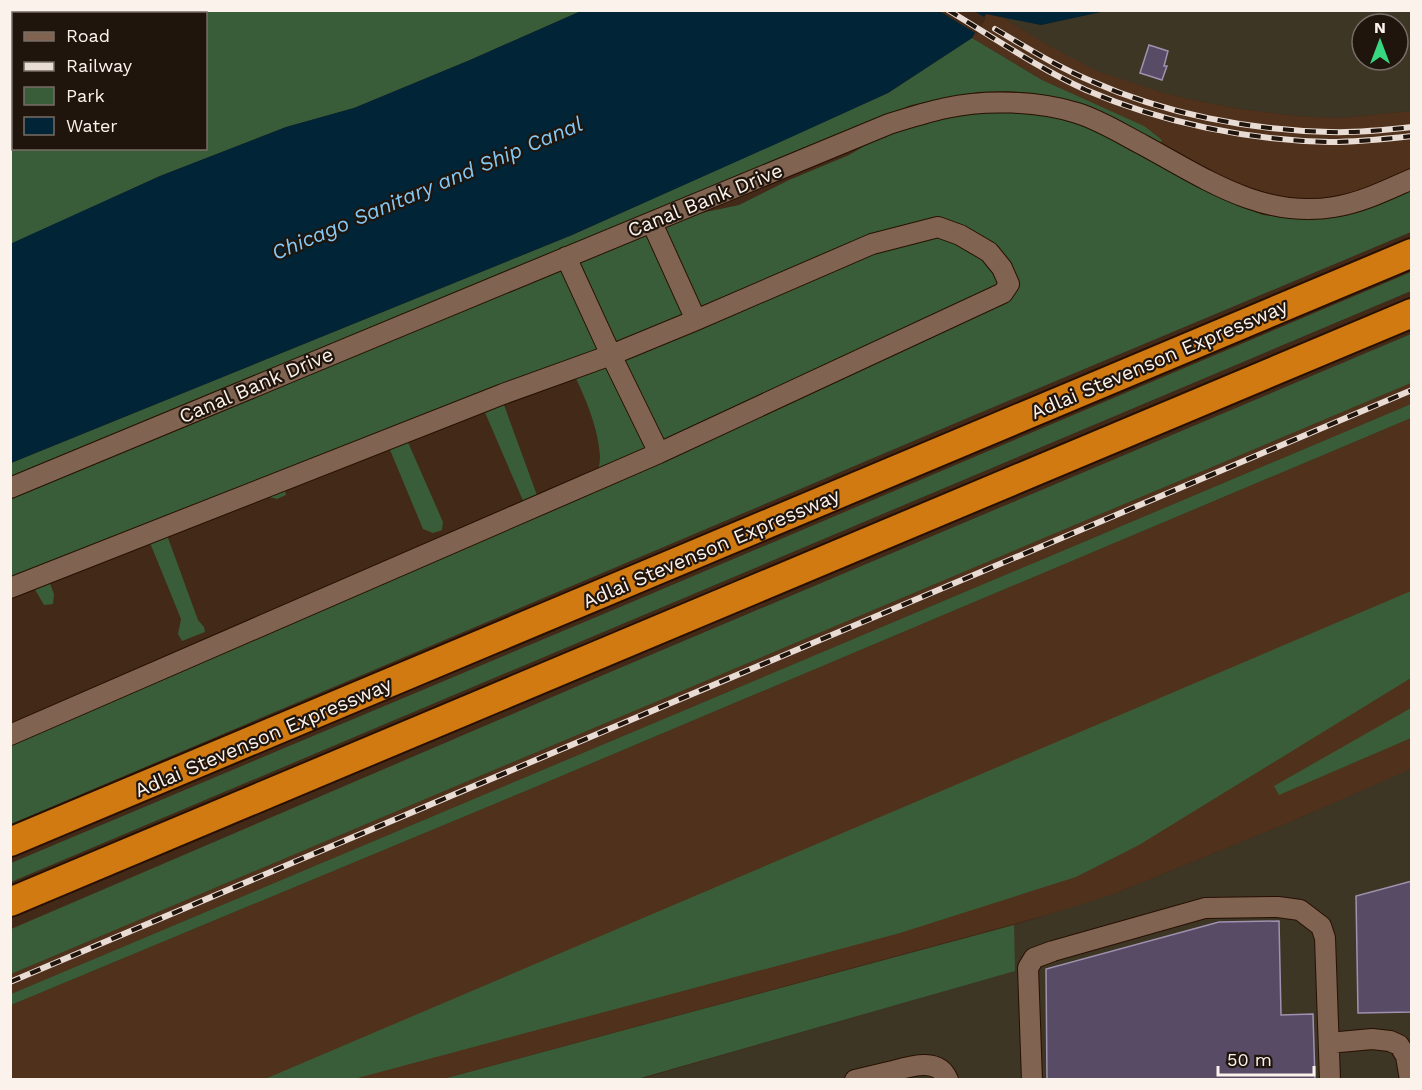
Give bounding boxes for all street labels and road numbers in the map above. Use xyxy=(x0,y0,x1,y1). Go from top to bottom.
street label: Canal Bank Drive xyxy=(624,158,786,242)
street label: Adlai Stevenson Expressway xyxy=(1027,294,1292,424)
street label: Canal Bank Drive xyxy=(175,342,337,428)
street label: Adlai Stevenson Expressway xyxy=(579,483,844,613)
street label: Adlai Stevenson Expressway xyxy=(131,672,396,802)

